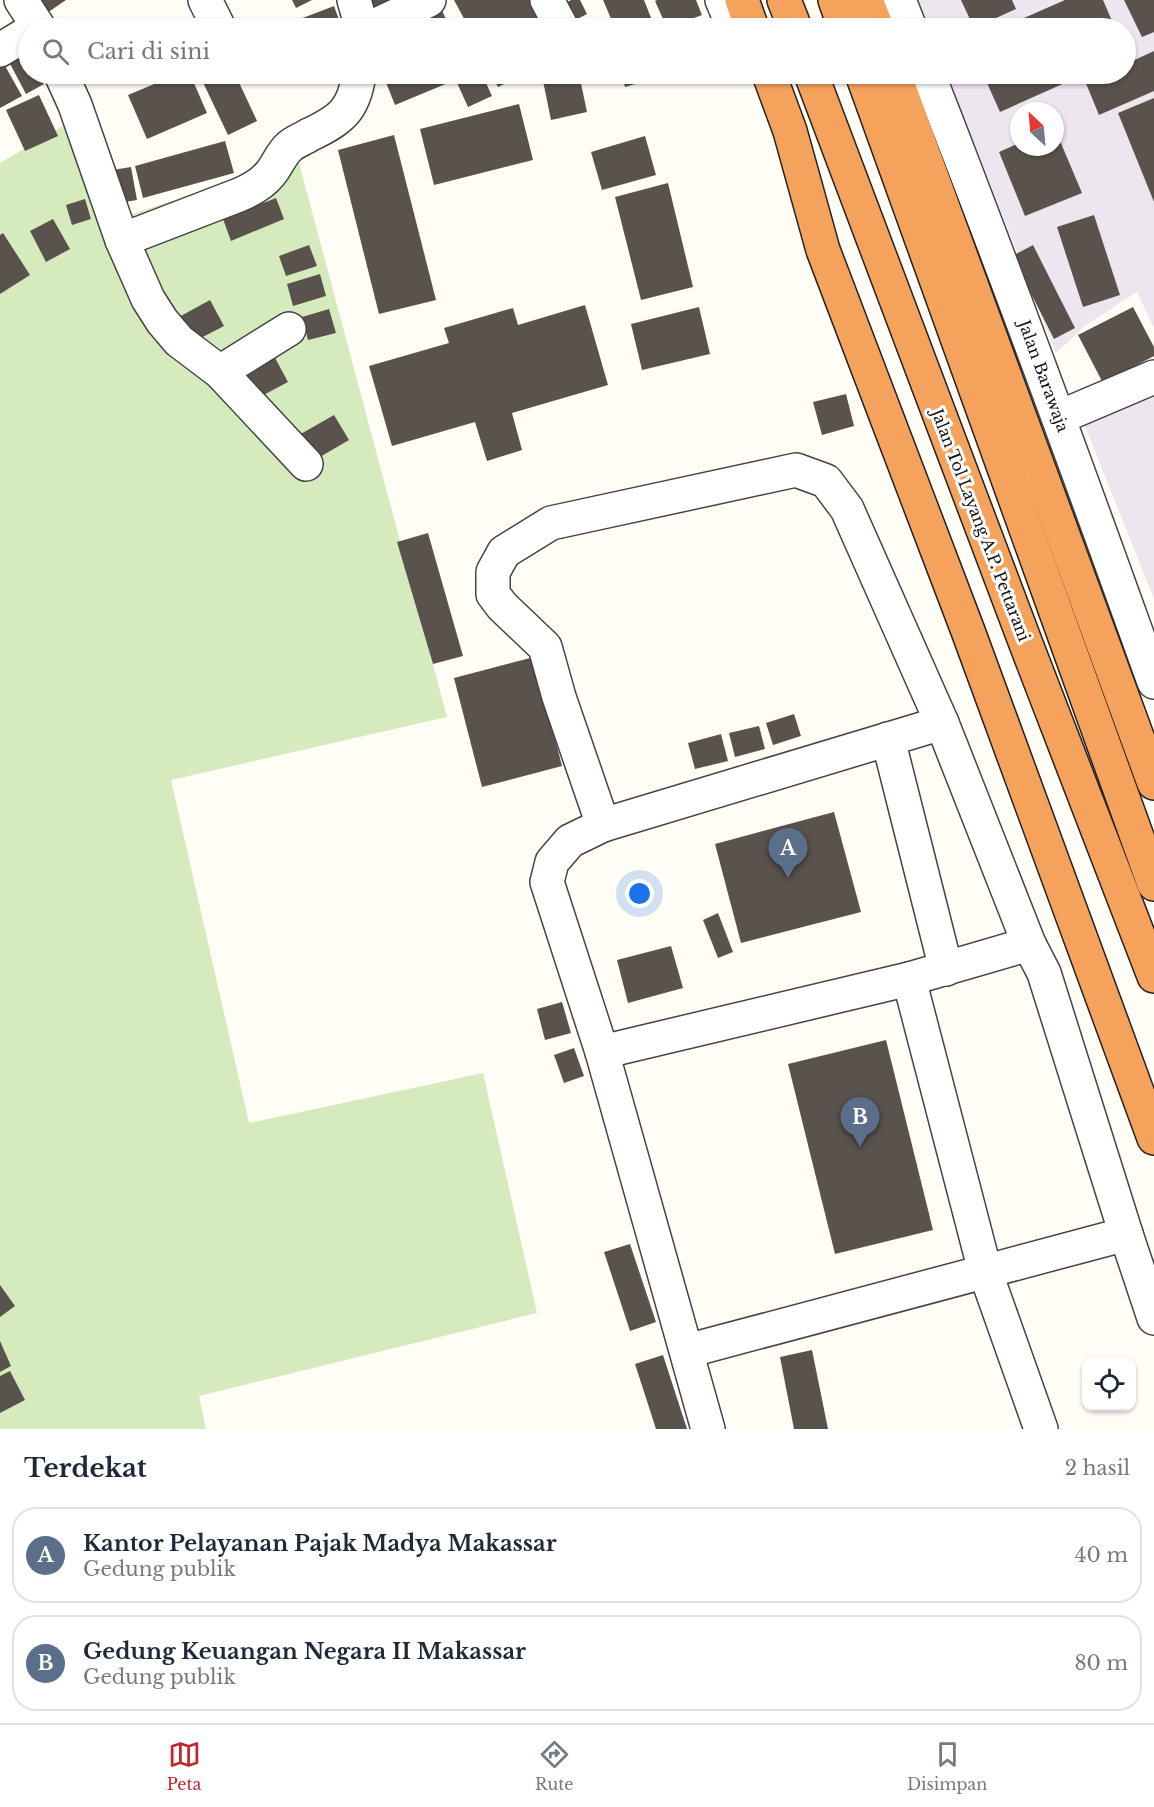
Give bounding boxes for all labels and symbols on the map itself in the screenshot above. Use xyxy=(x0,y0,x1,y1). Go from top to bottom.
north arrow xyxy=(1010,102,1064,156)
street label: Jalan Barawaja xyxy=(1014,315,1074,435)
street label: Jalan Tol Layang A.P. Pettarani xyxy=(927,404,1035,645)
pin: A xyxy=(768,828,808,878)
your location xyxy=(625,879,654,908)
pin: B xyxy=(840,1098,880,1147)

